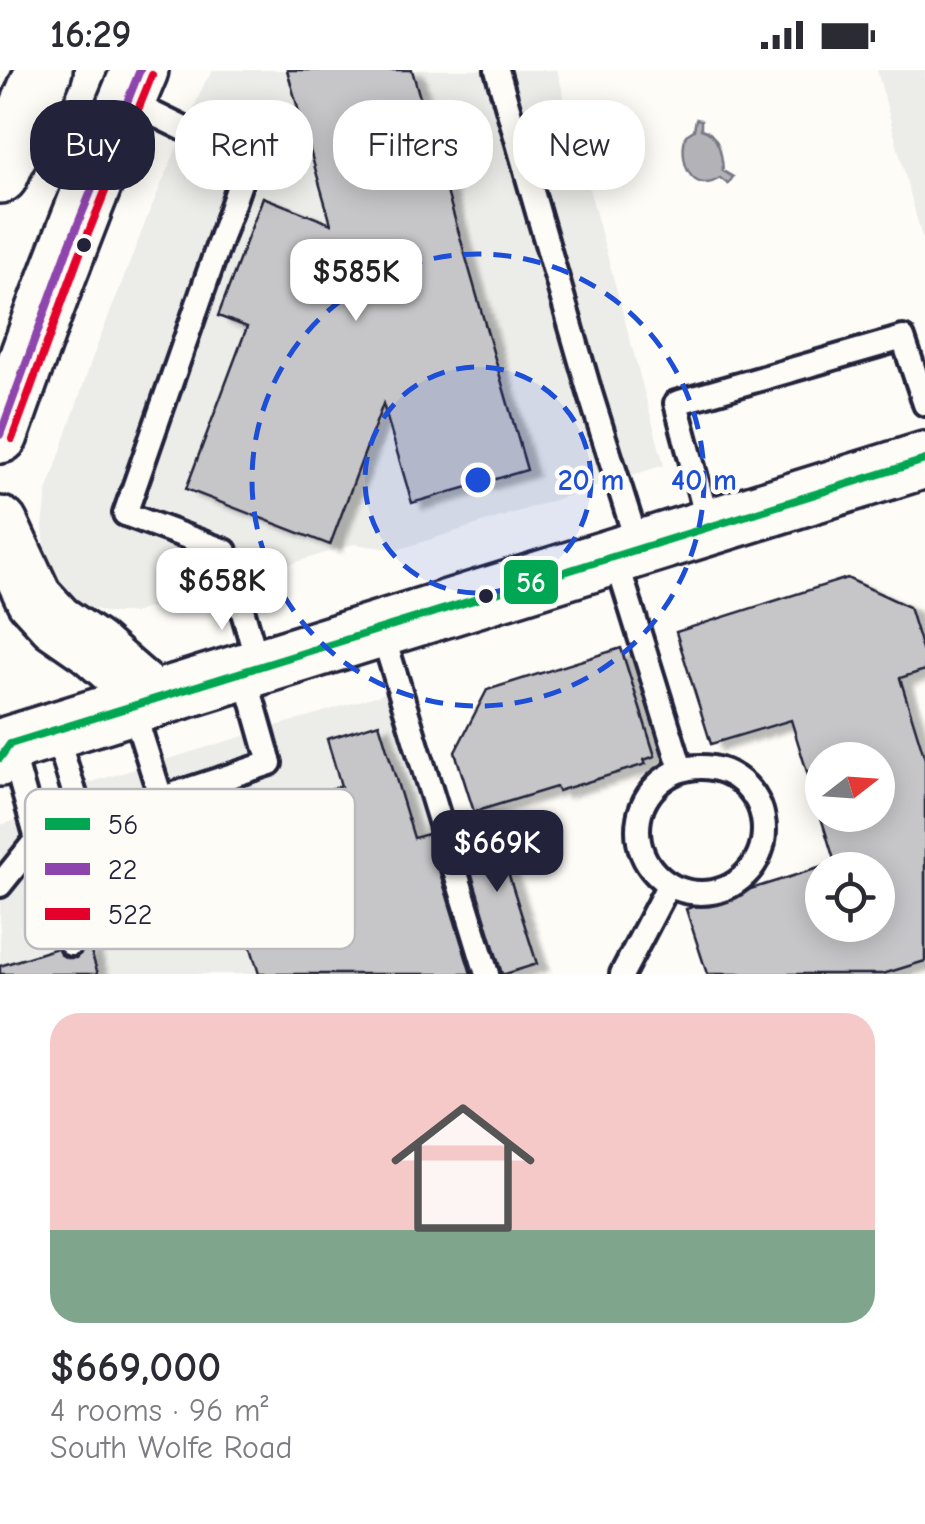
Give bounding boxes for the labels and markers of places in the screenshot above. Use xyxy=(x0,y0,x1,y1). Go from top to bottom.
unlabelled marker xyxy=(74,235,94,255)
pin: $585K xyxy=(286,239,426,324)
centre of rings xyxy=(460,462,496,498)
pin: $658K xyxy=(152,548,292,633)
unlabelled marker xyxy=(476,586,496,606)
pin: $669K xyxy=(427,810,567,895)

